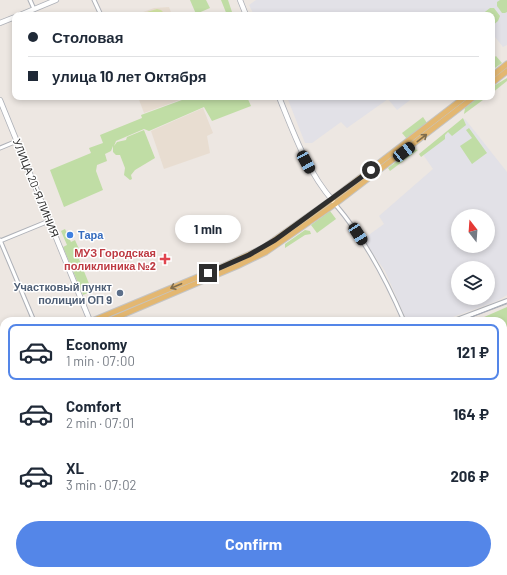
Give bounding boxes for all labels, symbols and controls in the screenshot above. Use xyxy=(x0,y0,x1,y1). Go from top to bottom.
text: Столовая xyxy=(52,28,123,46)
text: улица 10 лет Октября xyxy=(52,67,207,85)
one-way arrow xyxy=(416,134,427,142)
street label: УЛИЦА 20-Я ЛИНИЯ xyxy=(11,137,62,239)
car xyxy=(391,140,417,164)
car xyxy=(295,149,317,175)
route start xyxy=(362,161,380,179)
north arrow xyxy=(451,209,495,253)
map controls xyxy=(451,209,495,305)
callout: 1 min xyxy=(175,215,241,243)
text: 1 min xyxy=(194,221,222,237)
car xyxy=(346,221,370,247)
place label: Тара xyxy=(78,228,104,241)
marker: Тара xyxy=(65,230,75,240)
place label: МУЗ Городская поликлиника №2 xyxy=(64,246,156,272)
marker: МУЗ Городская поликлиника №2 xyxy=(159,253,171,265)
button: layers xyxy=(451,261,495,305)
route end xyxy=(199,264,217,282)
place label: Участковый пункт полиции ОП 9 xyxy=(14,280,113,306)
one-way arrow xyxy=(170,283,182,290)
marker: Участковый пункт полиции ОП 9 xyxy=(115,288,125,298)
icon: car xyxy=(18,334,54,370)
text: Economy xyxy=(66,335,127,353)
text: 121 ₽ xyxy=(457,343,489,361)
text: 1 min · 07:00 xyxy=(66,353,135,369)
icon: car xyxy=(18,396,54,432)
text: Comfort xyxy=(66,397,121,415)
text: 164 ₽ xyxy=(453,405,489,423)
text: 2 min · 07:01 xyxy=(66,415,134,431)
icon: car xyxy=(18,458,54,494)
text: XL xyxy=(66,459,84,477)
text: 206 ₽ xyxy=(450,467,489,485)
text: 3 min · 07:02 xyxy=(66,477,137,493)
button: Confirm xyxy=(16,521,491,567)

